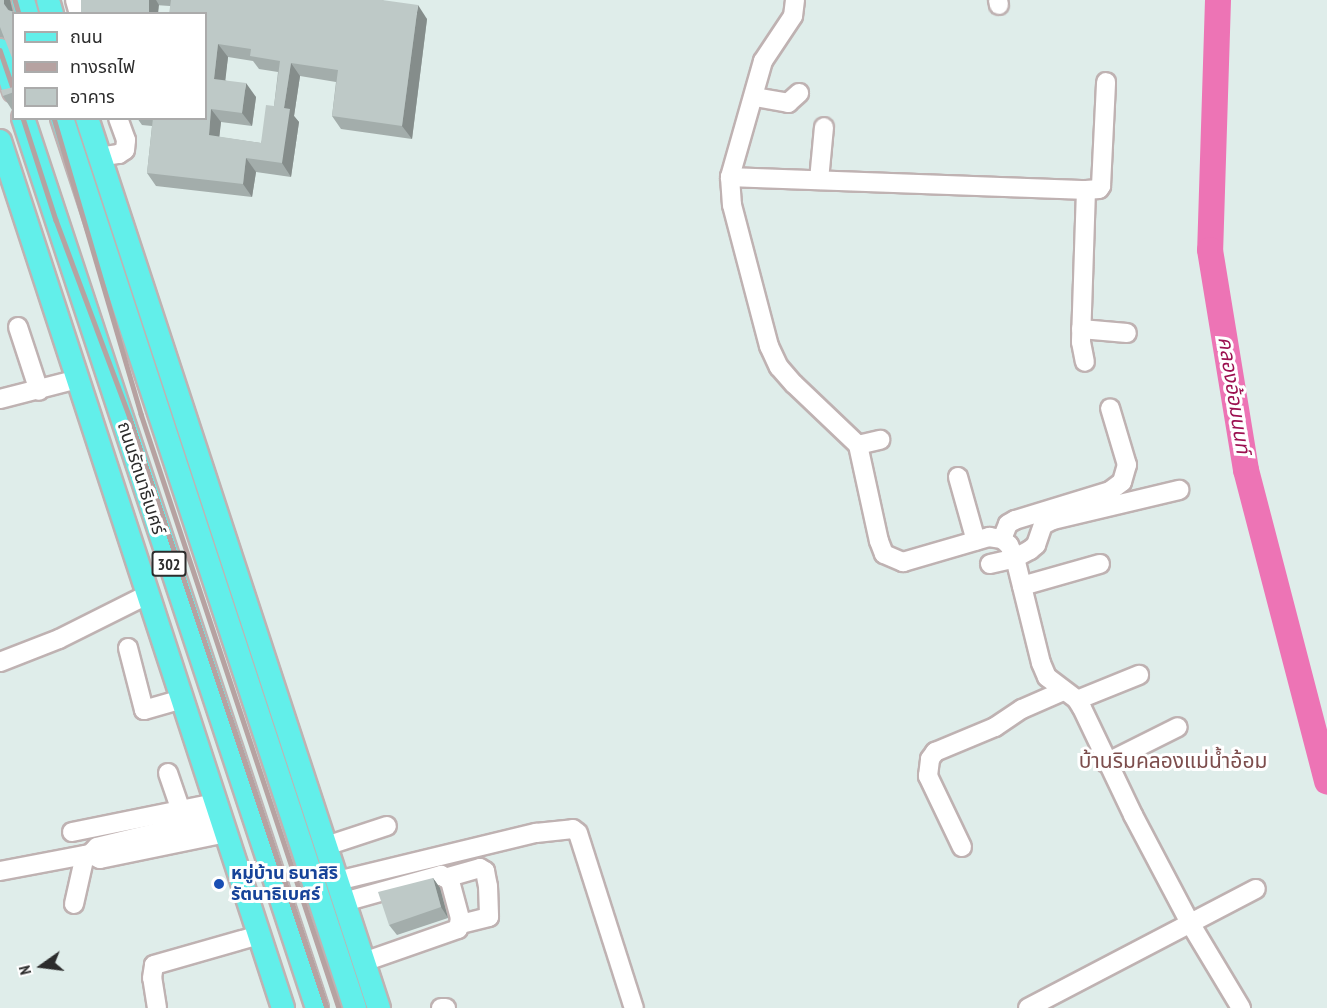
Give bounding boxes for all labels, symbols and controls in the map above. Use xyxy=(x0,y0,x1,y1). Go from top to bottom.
legend xyxy=(12,12,207,120)
text: ถนน xyxy=(70,25,103,48)
text: ทางรถไฟ xyxy=(70,55,135,78)
text: อาคาร xyxy=(70,85,115,108)
water label: คลองอ้อมนนท์ xyxy=(1213,335,1255,455)
street label: ถนนรัตนาธิเบศร์ xyxy=(113,419,169,537)
road number: 302 xyxy=(151,551,187,577)
district label: บ้านริมคลองแม่น้ำอ้อม xyxy=(1079,748,1267,774)
place label: หมู่บ้าน ธนาสิริ รัตนาธิเบศร์ xyxy=(231,863,338,906)
marker: หมู่บ้าน ธนาสิริ รัตนาธิเบศร์ xyxy=(212,877,226,891)
north arrow xyxy=(12,936,72,996)
text: N xyxy=(14,964,35,977)

